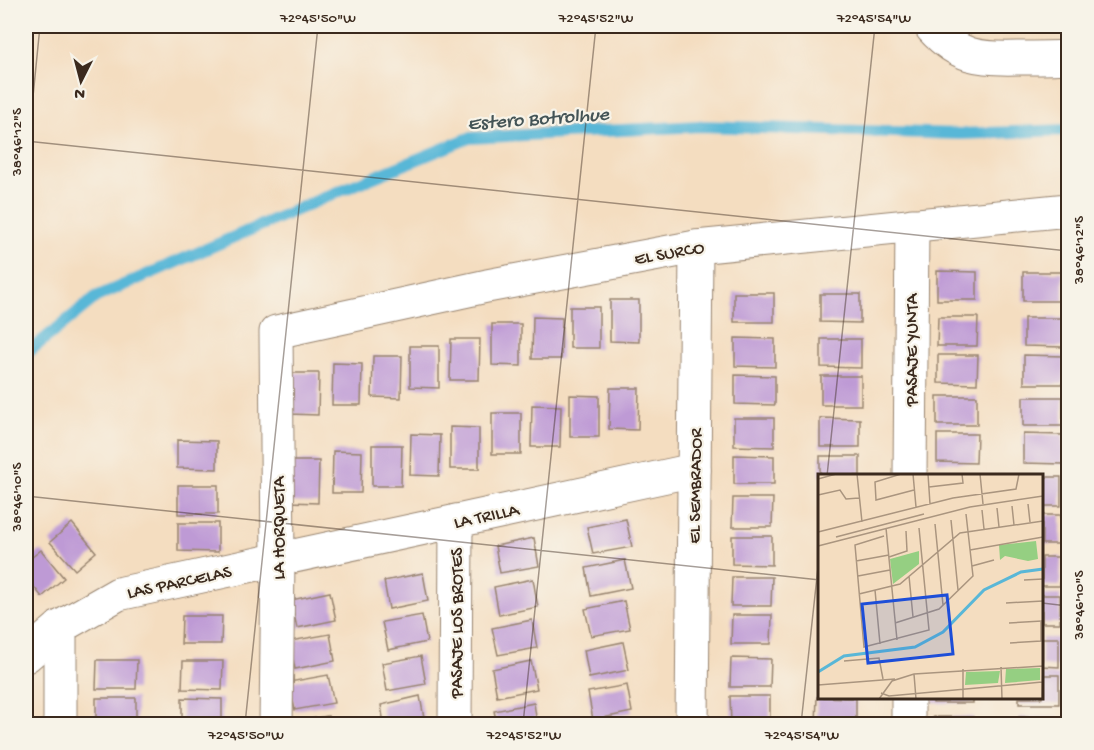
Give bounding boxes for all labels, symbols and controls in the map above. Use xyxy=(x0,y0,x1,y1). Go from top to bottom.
text: 72°45'50"W xyxy=(279,10,356,28)
text: 72°45'52"W xyxy=(558,10,634,28)
text: 72°45'54"W xyxy=(836,10,912,28)
north arrow xyxy=(51,51,111,111)
text: N xyxy=(73,82,86,102)
water label: Estero Botrolhue xyxy=(467,104,610,137)
text: 38°46'12"S xyxy=(9,108,27,177)
text: 38°46'12"S xyxy=(1071,216,1089,285)
street label: EL SURCO xyxy=(633,238,706,271)
street label: PASAJE YUNTA xyxy=(903,292,924,407)
street label: EL SEMBRADOR xyxy=(685,428,708,544)
text: 38°46'10"S xyxy=(9,462,27,533)
inset map xyxy=(818,474,1043,699)
street label: LA HORQUETA xyxy=(270,475,291,580)
street label: LA TRILLA xyxy=(452,500,522,535)
street label: PASAJE LOS BROTES xyxy=(448,547,469,699)
street label: LAS PARCELAS xyxy=(125,562,234,605)
text: 38°46'10"S xyxy=(1071,570,1089,641)
text: 72°45'50"W xyxy=(207,727,284,745)
text: 72°45'52"W xyxy=(486,727,562,745)
text: 72°45'54"W xyxy=(764,727,840,745)

